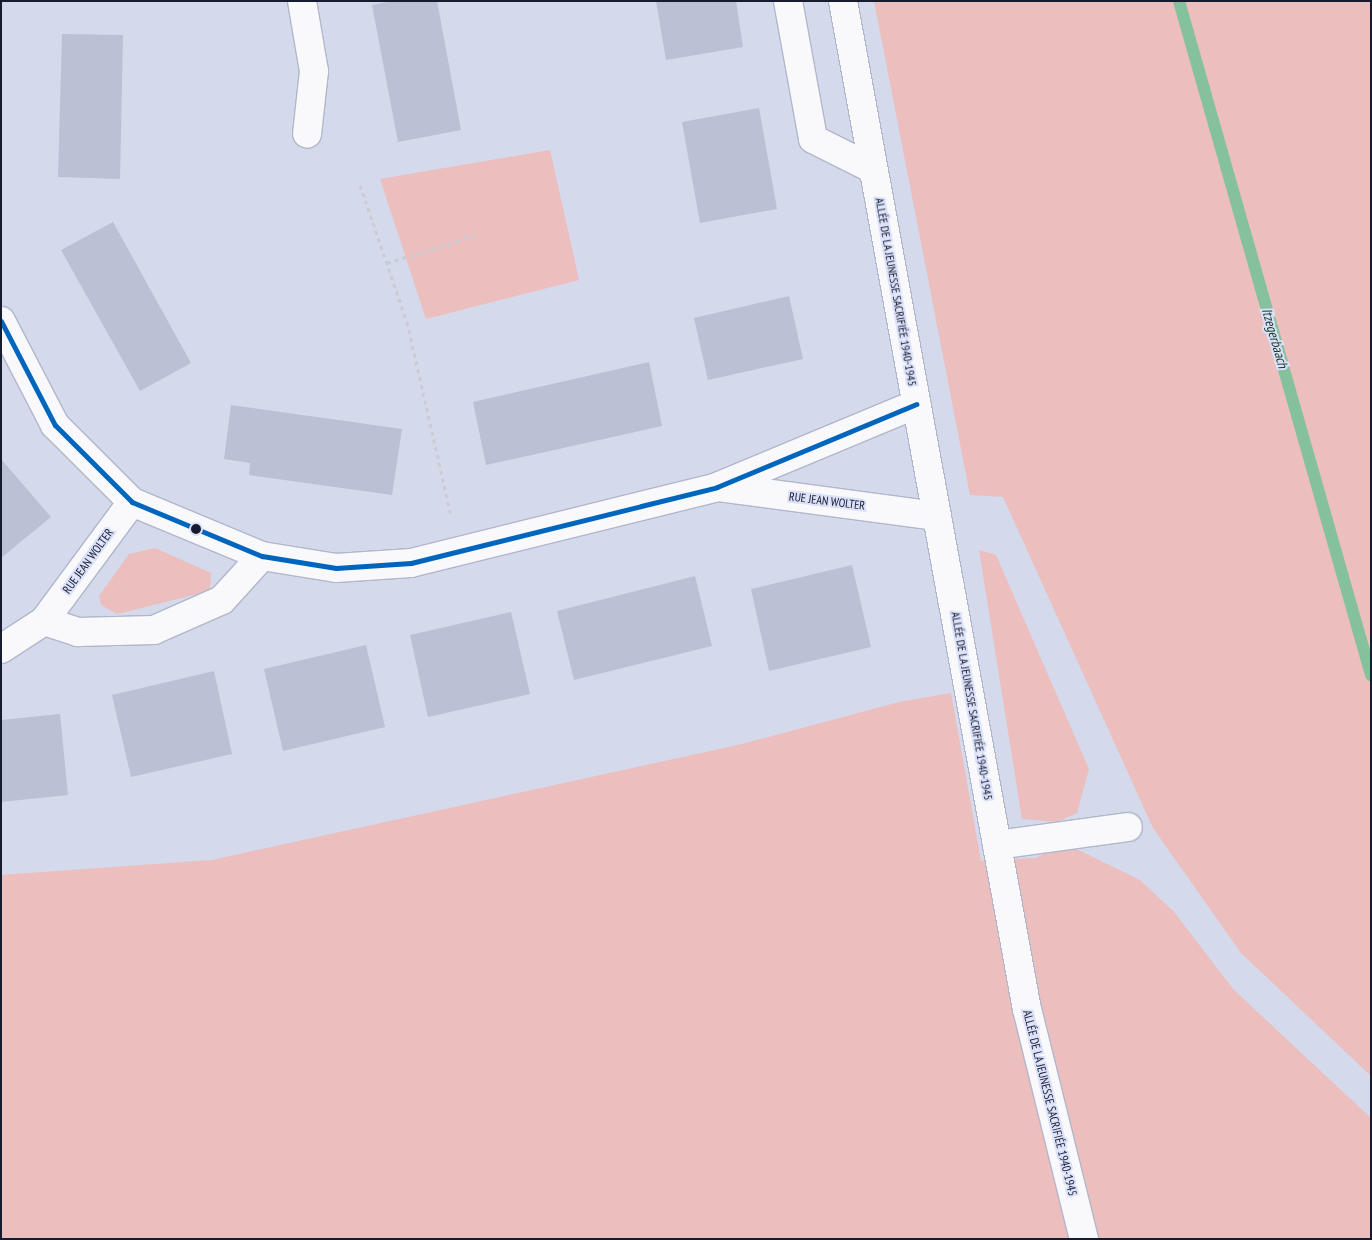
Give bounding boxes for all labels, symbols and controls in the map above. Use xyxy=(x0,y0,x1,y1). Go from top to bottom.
street label: ALLÉE DE LA JEUNESSE SACRIFIÉE 1940-1945 xyxy=(872,196,920,388)
water label: Itzegerbaach xyxy=(1258,306,1292,370)
street label: RUE JEAN WOLTER xyxy=(788,489,866,513)
unlabelled marker xyxy=(191,524,201,534)
street label: RUE JEAN WOLTER xyxy=(60,526,116,596)
street label: ALLÉE DE LA JEUNESSE SACRIFIÉE 1940-1945 xyxy=(948,610,996,802)
street label: ALLÉE DE LA JEUNESSE SACRIFIÉE 1940-1945 xyxy=(1020,1008,1080,1198)

